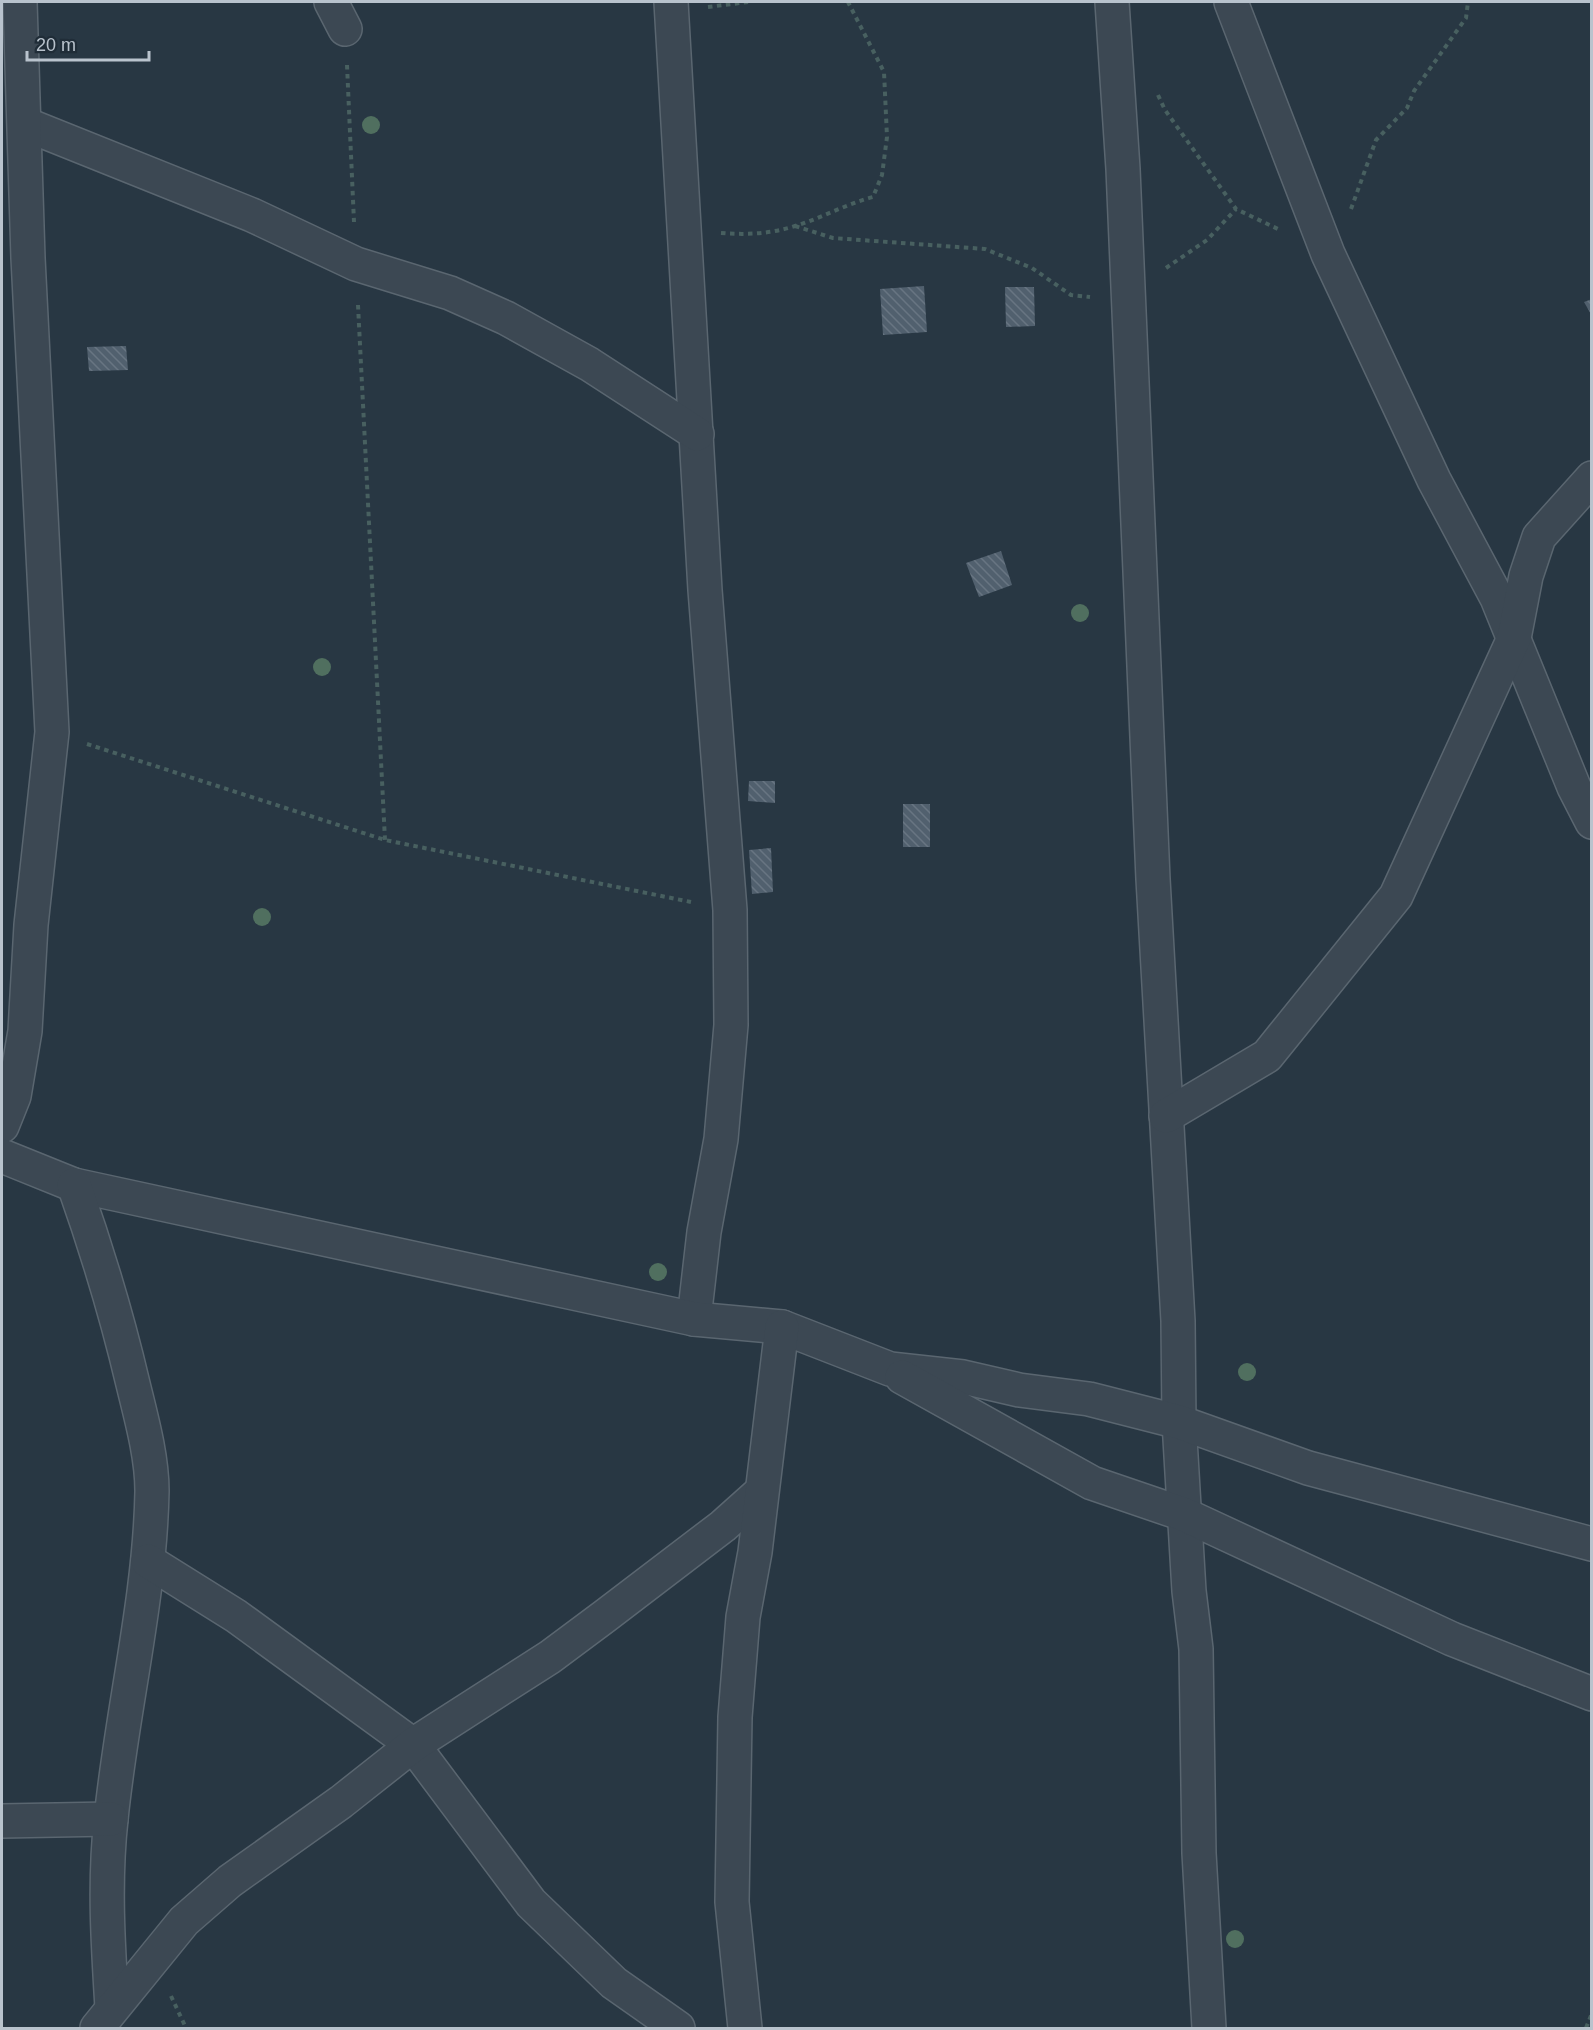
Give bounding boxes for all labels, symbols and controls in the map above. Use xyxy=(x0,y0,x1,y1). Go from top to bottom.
scale bar xyxy=(27,24,148,62)
text: 20 m xyxy=(36,35,76,55)

